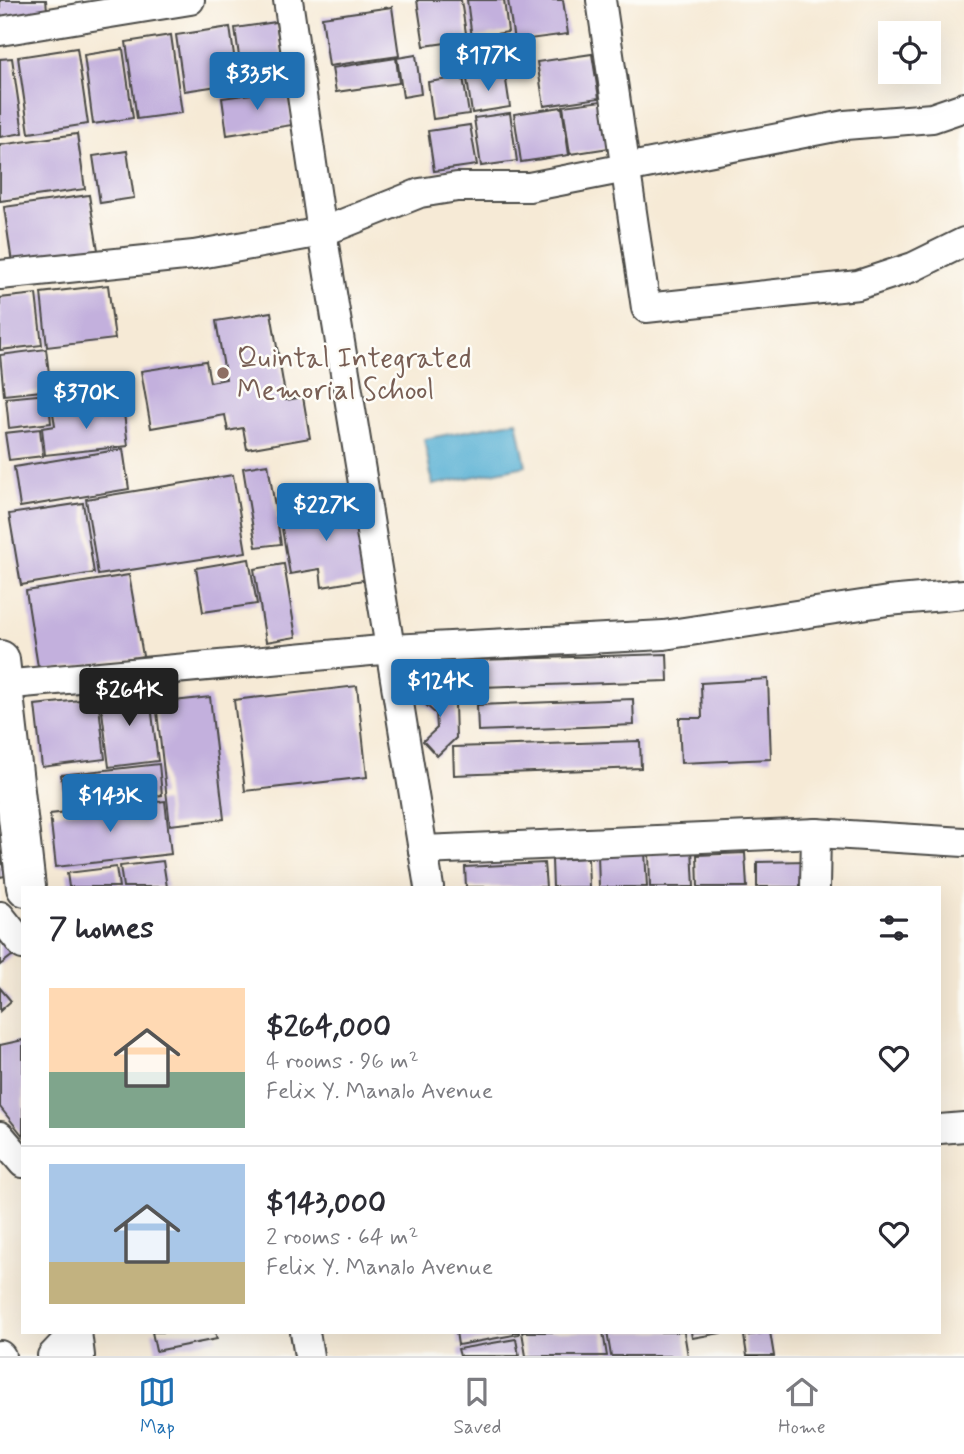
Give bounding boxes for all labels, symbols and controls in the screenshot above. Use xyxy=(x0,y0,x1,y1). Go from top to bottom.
map controls xyxy=(878,21,941,84)
button: locate xyxy=(878,21,941,84)
pin: $177K xyxy=(439,34,537,93)
text: $177K xyxy=(456,41,520,71)
pin: $335K xyxy=(208,52,306,112)
text: $335K xyxy=(226,60,288,90)
place label: Quintal Integrated Memorial School xyxy=(237,341,472,410)
marker: Quintal Integrated Memorial School xyxy=(215,365,231,381)
pin: $370K xyxy=(37,372,135,431)
text: $370K xyxy=(53,379,119,409)
pin: $227K xyxy=(277,484,375,543)
text: $227K xyxy=(293,491,359,521)
pin: $124K xyxy=(391,660,489,719)
text: $124K xyxy=(407,667,473,697)
pin: $264K xyxy=(80,668,178,728)
text: $264K xyxy=(95,676,163,706)
pin: $143K xyxy=(61,774,159,834)
text: $143K xyxy=(78,782,142,812)
text: 7 homes xyxy=(49,909,154,948)
icon: filters xyxy=(875,909,913,947)
text: $264,000 xyxy=(266,1008,391,1047)
icon: home xyxy=(105,1016,189,1100)
icon: heart xyxy=(875,1039,913,1077)
text: 4 rooms · 96 m² xyxy=(266,1047,419,1077)
text: Felix Y. Manalo Avenue xyxy=(266,1077,493,1107)
text: $143,000 xyxy=(266,1184,386,1223)
icon: home xyxy=(105,1192,189,1276)
icon: heart xyxy=(875,1215,913,1253)
text: 2 rooms · 64 m² xyxy=(266,1223,418,1253)
text: Felix Y. Manalo Avenue xyxy=(266,1253,493,1283)
tab: Map xyxy=(138,1373,176,1440)
tab: Saved xyxy=(453,1373,501,1440)
tab: Home xyxy=(778,1373,826,1440)

